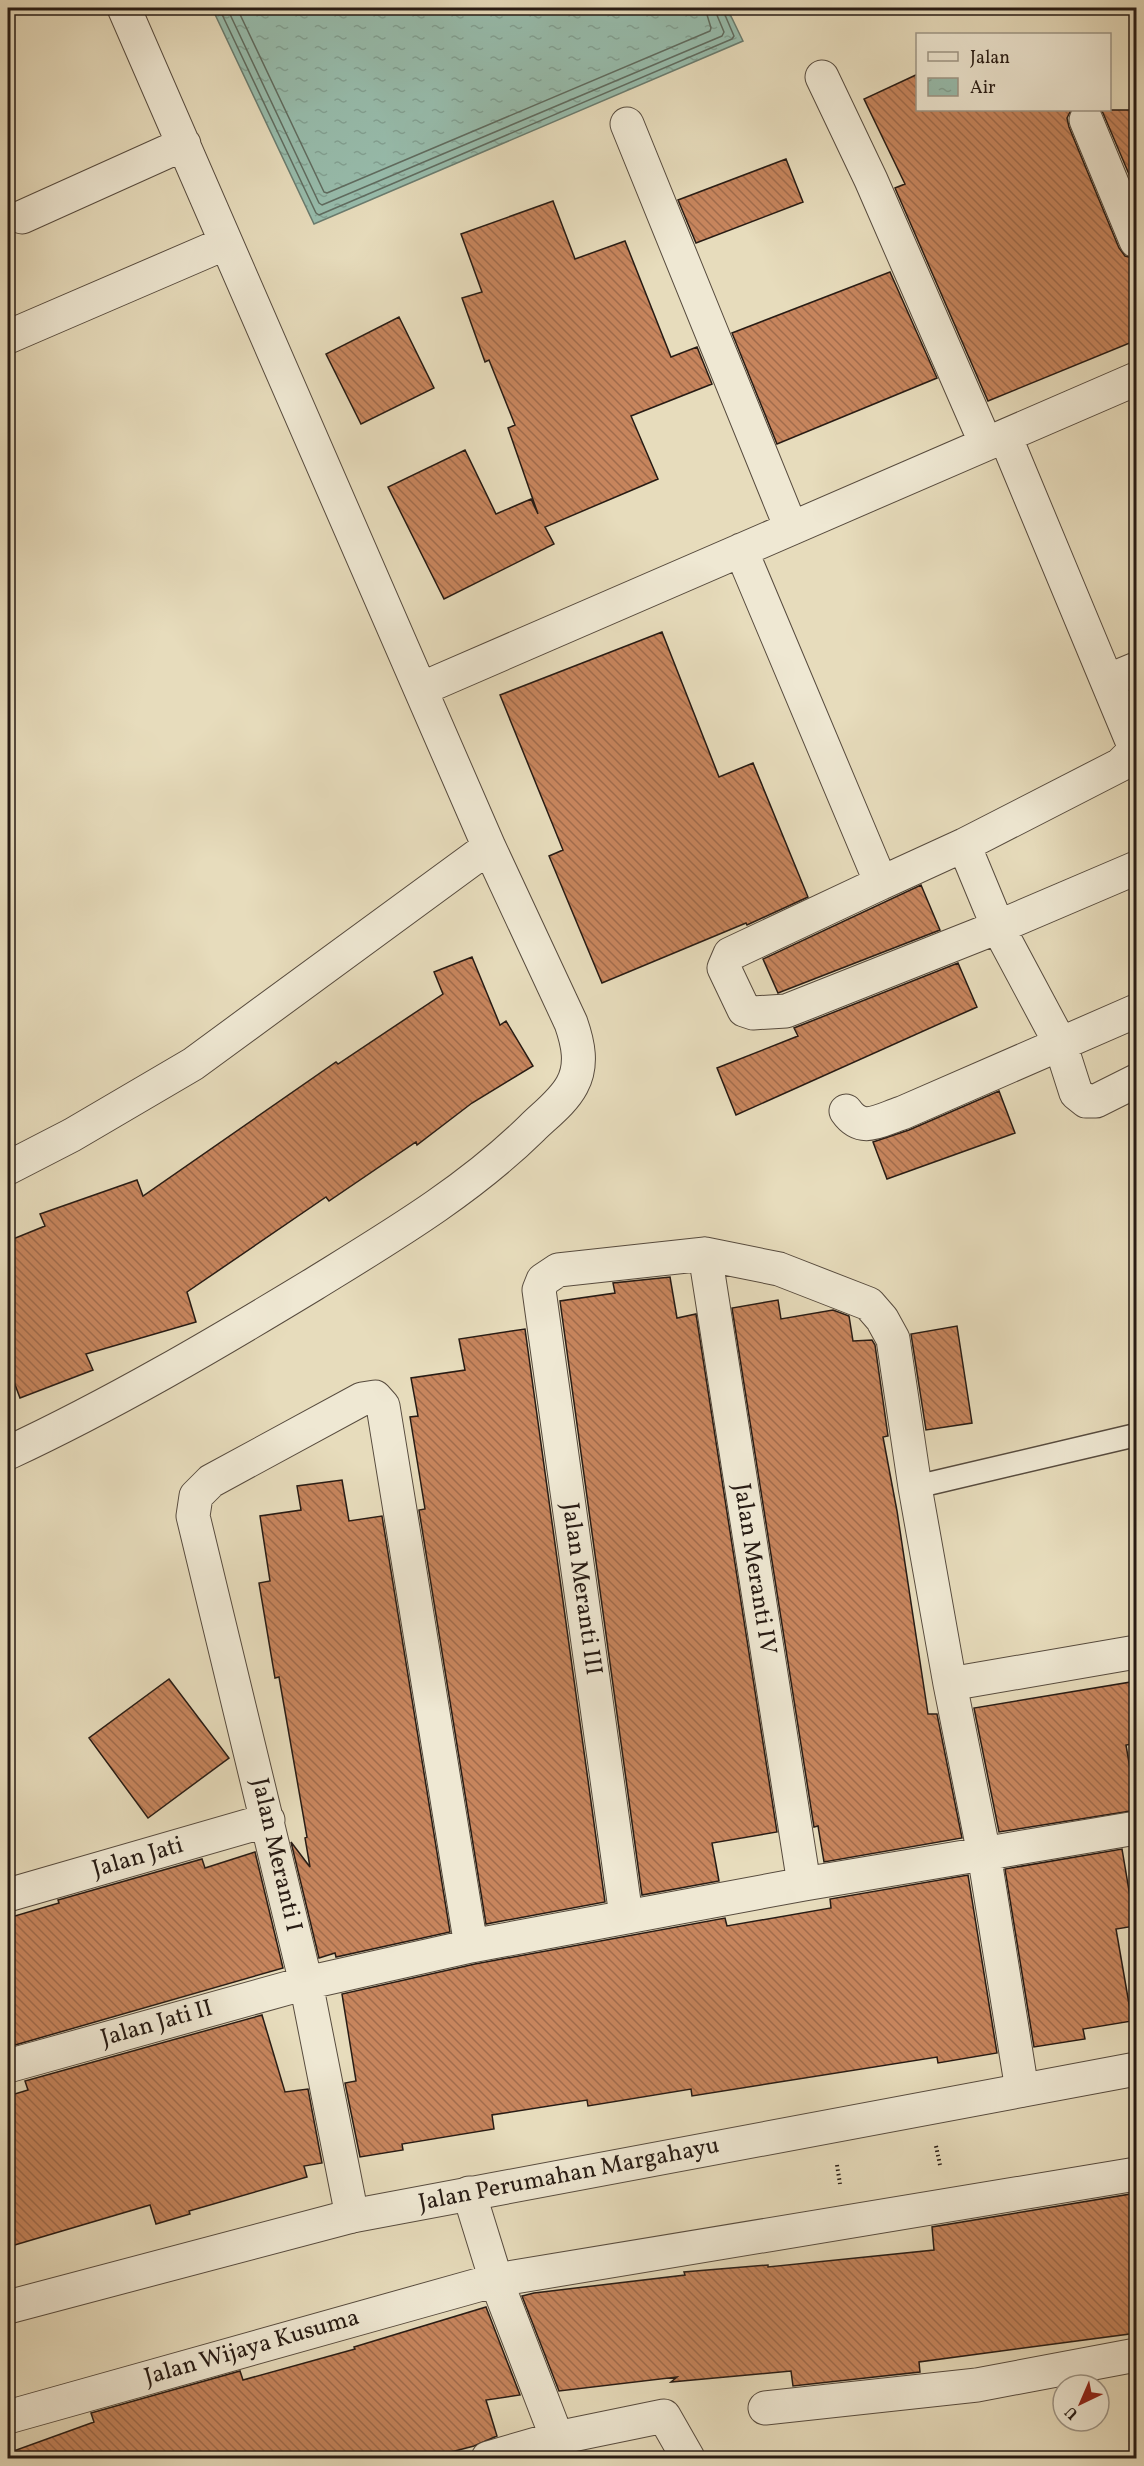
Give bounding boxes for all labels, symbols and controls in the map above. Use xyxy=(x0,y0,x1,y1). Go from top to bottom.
legend xyxy=(916,33,1111,111)
text: Jalan xyxy=(970,46,1010,71)
text: Air xyxy=(970,76,996,101)
street label: Jalan Meranti IV xyxy=(724,1481,784,1657)
street label: Jalan Meranti III xyxy=(552,1501,610,1677)
street label: Jalan Meranti I xyxy=(242,1775,310,1935)
street label: Jalan Jati xyxy=(88,1829,188,1887)
street label: Jalan Jati II xyxy=(97,1992,217,2056)
street label: Jalan Perumahan Margahayu xyxy=(416,2129,722,2221)
street label: Jalan Wijaya Kusuma xyxy=(140,2301,364,2395)
north arrow xyxy=(1051,2373,1111,2433)
text: U xyxy=(1060,2401,1084,2424)

